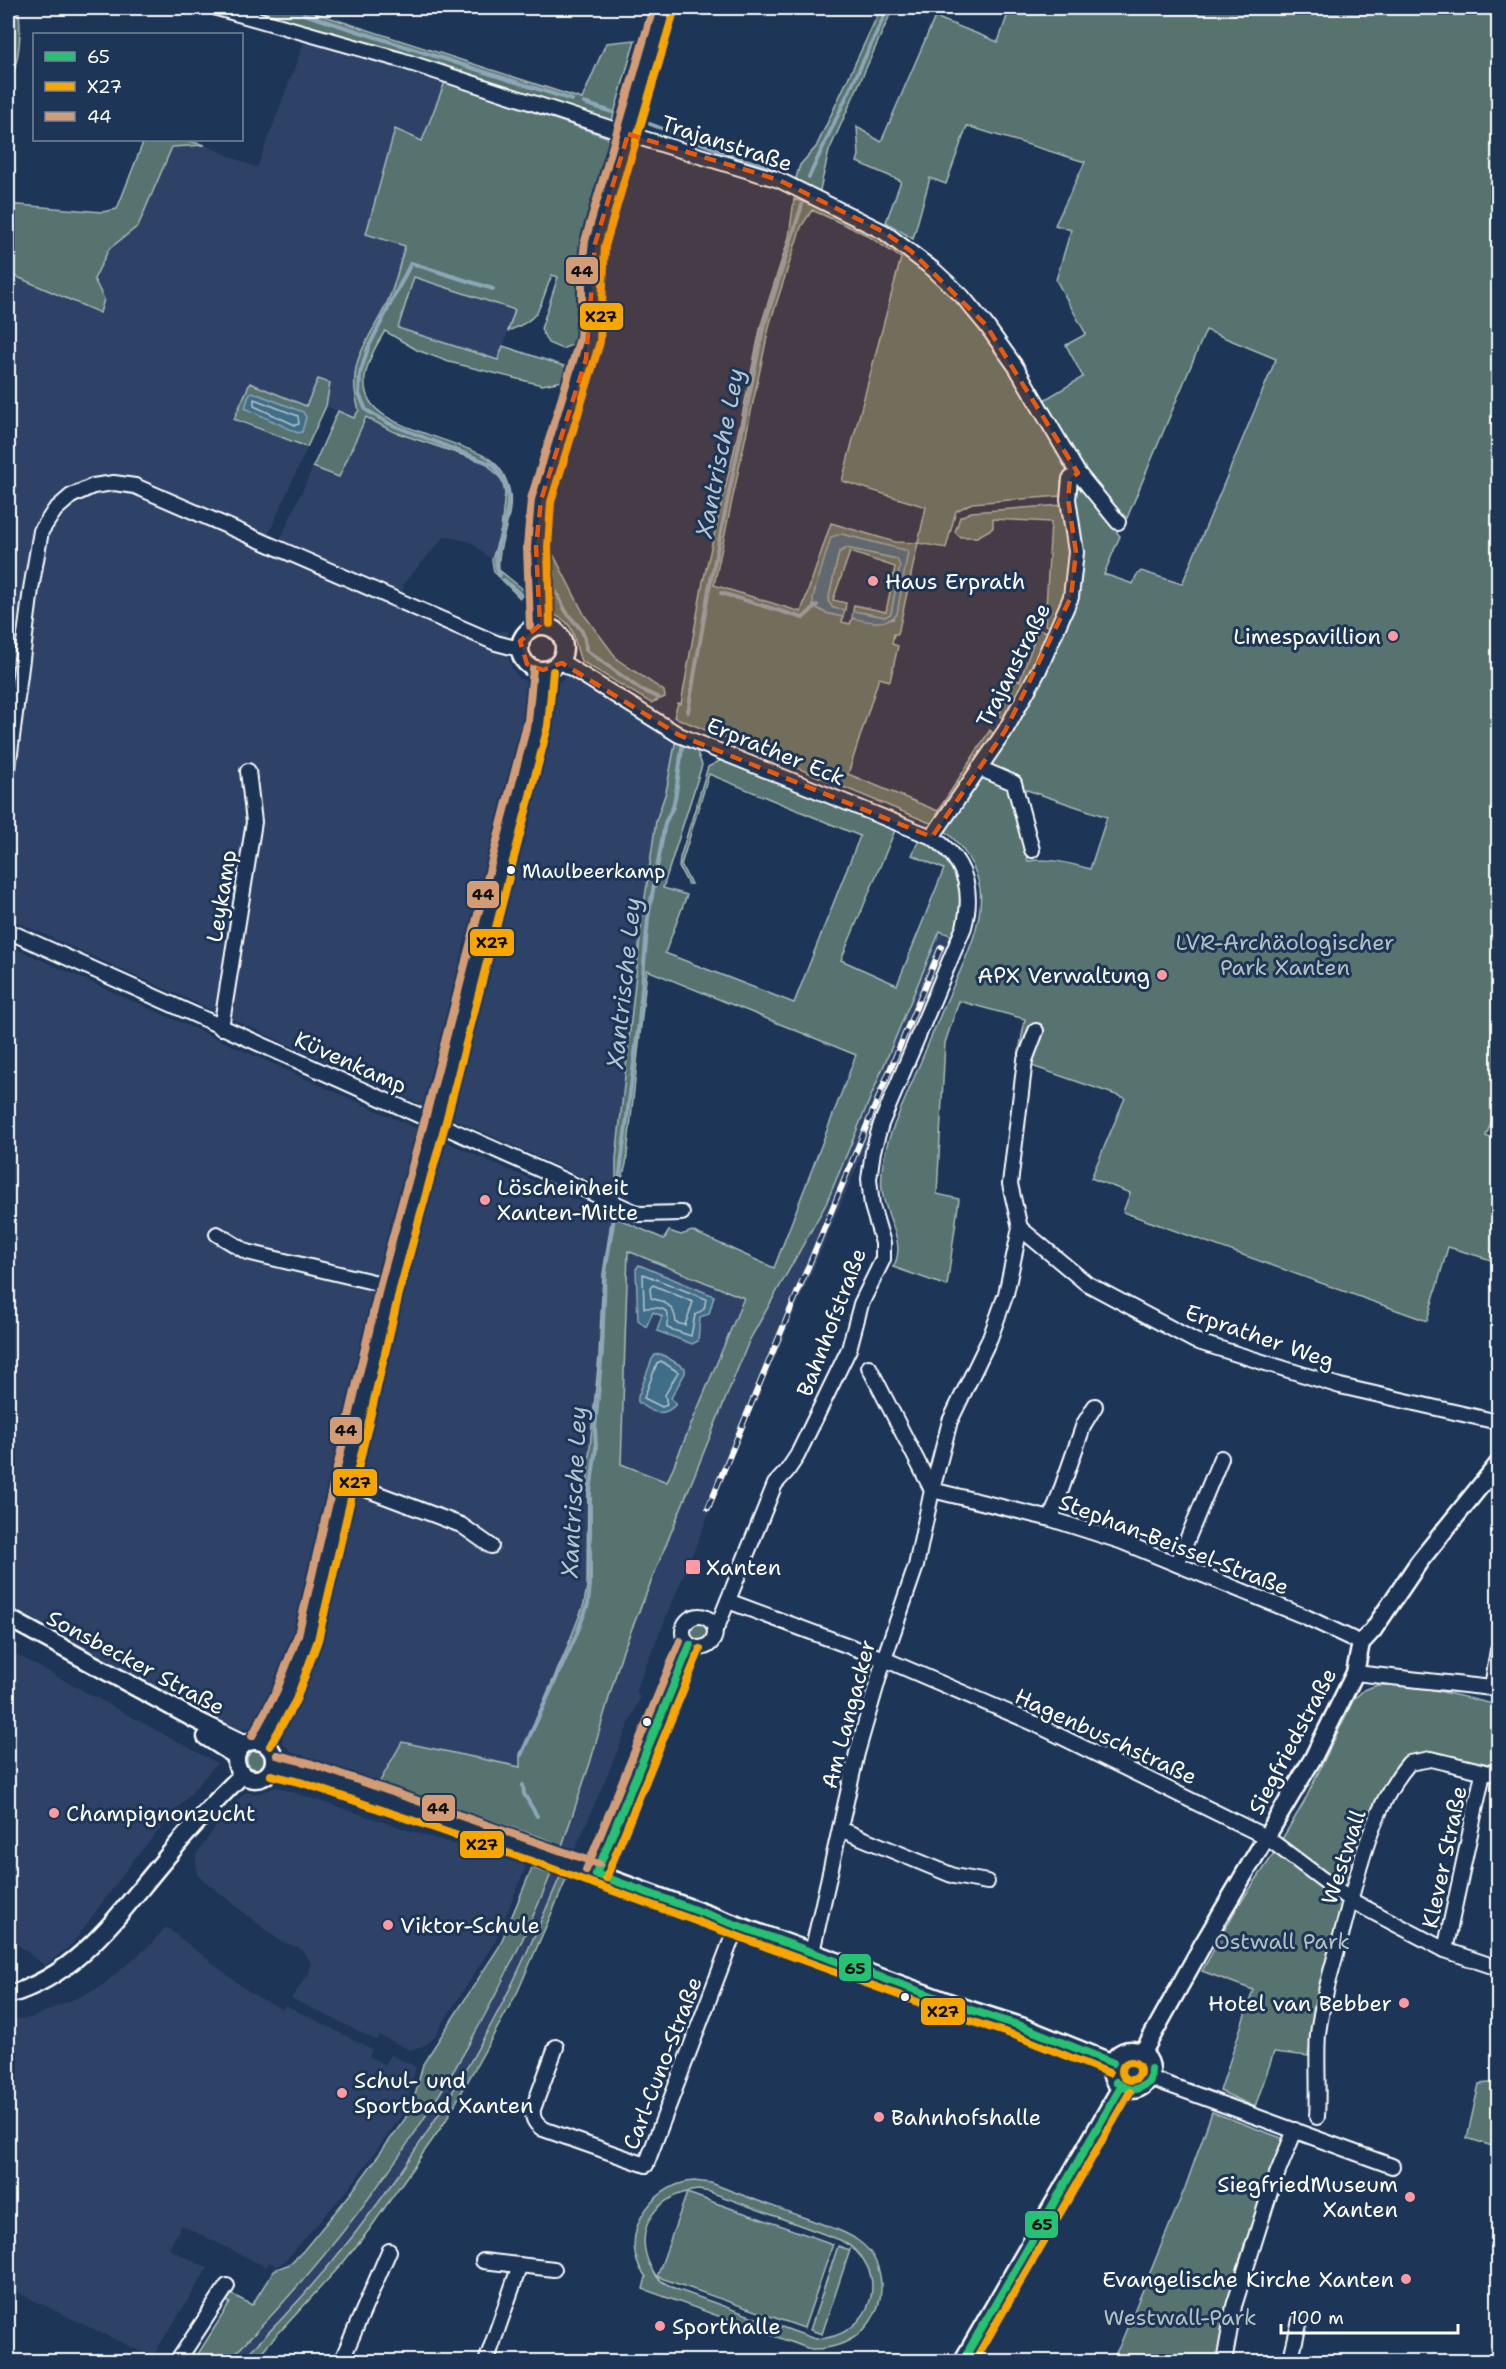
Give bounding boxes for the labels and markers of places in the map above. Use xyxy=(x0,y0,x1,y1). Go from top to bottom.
place label: Haus Erprath xyxy=(885,567,1025,596)
marker: Haus Erprath xyxy=(866,574,880,588)
place label: Limespavillion xyxy=(1233,622,1381,651)
marker: Limespavillion xyxy=(1386,629,1400,643)
place label: Maulbeerkamp xyxy=(522,858,666,884)
marker: Maulbeerkamp xyxy=(505,864,517,876)
place label: APX Verwaltung xyxy=(977,961,1150,990)
marker: APX Verwaltung xyxy=(1155,968,1169,982)
place label: Löscheinheit Xanten-Mitte xyxy=(497,1173,639,1227)
marker: Löscheinheit Xanten-Mitte xyxy=(478,1193,492,1207)
place label: Xanten xyxy=(706,1553,781,1582)
marker: Xanten xyxy=(684,1558,702,1576)
unlabelled marker xyxy=(641,1716,653,1728)
place label: Champignonzucht xyxy=(66,1799,256,1828)
marker: Champignonzucht xyxy=(47,1806,61,1820)
place label: Viktor-Schule xyxy=(400,1911,540,1940)
marker: Viktor-Schule xyxy=(381,1918,395,1932)
place label: Hotel van Bebber xyxy=(1208,1989,1392,2018)
unlabelled marker xyxy=(899,1991,911,2003)
marker: Hotel van Bebber xyxy=(1397,1996,1411,2010)
place label: Schul- und Sportbad Xanten xyxy=(354,2066,534,2120)
marker: Schul- und Sportbad Xanten xyxy=(335,2086,349,2100)
place label: Bahnhofshalle xyxy=(891,2103,1041,2132)
marker: Bahnhofshalle xyxy=(872,2110,886,2124)
place label: SiegfriedMuseum Xanten xyxy=(1217,2170,1398,2224)
marker: SiegfriedMuseum Xanten xyxy=(1403,2190,1417,2204)
place label: Evangelische Kirche Xanten xyxy=(1102,2265,1394,2294)
marker: Evangelische Kirche Xanten xyxy=(1399,2272,1413,2286)
place label: Sporthalle xyxy=(672,2312,781,2341)
marker: Sporthalle xyxy=(653,2319,667,2333)

